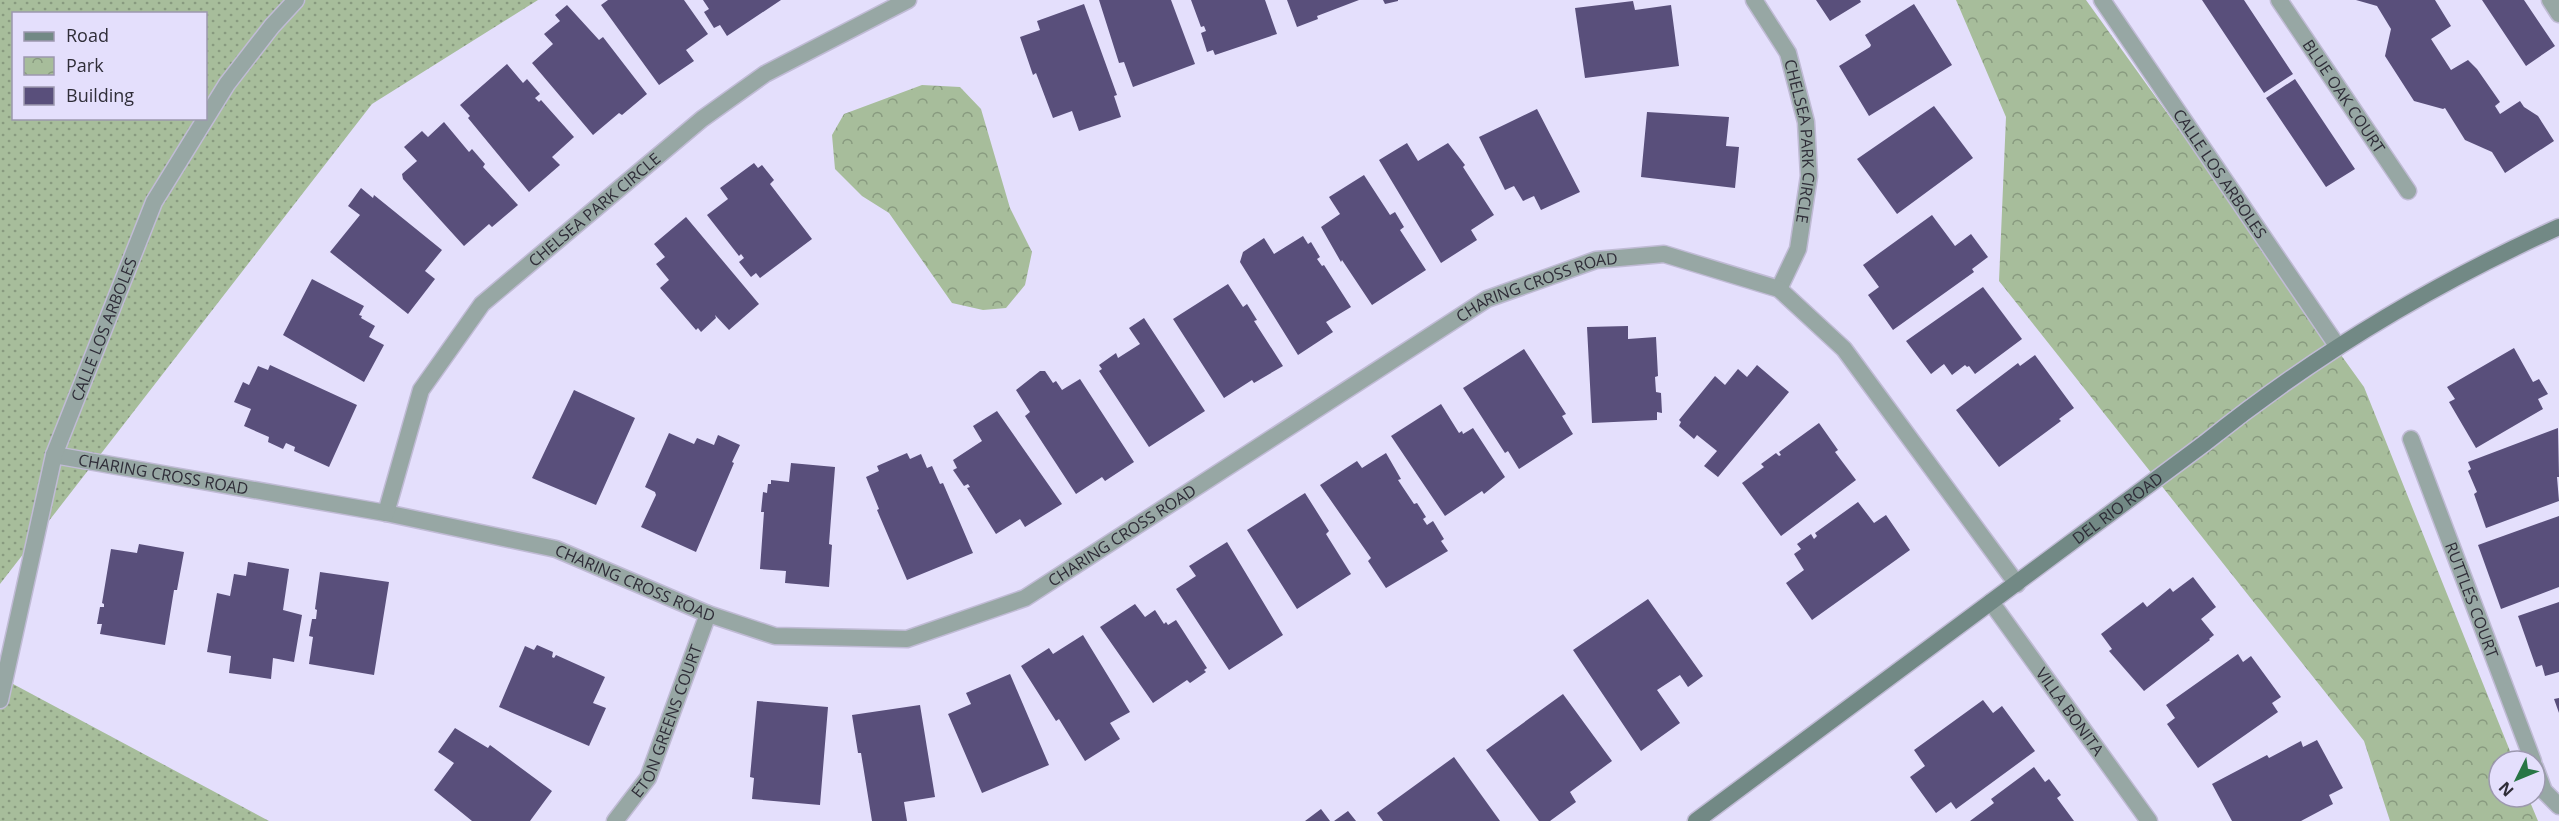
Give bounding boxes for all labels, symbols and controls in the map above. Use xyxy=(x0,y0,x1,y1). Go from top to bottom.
legend xyxy=(12,12,207,120)
text: Road xyxy=(66,23,109,47)
street label: BLUE OAK COURT xyxy=(2298,35,2390,157)
text: Park xyxy=(66,53,104,77)
street label: CHELSEA PARK CIRCLE xyxy=(1779,57,1820,225)
text: Building xyxy=(66,83,134,107)
street label: CALLE LOS ARBOLES xyxy=(2168,104,2272,243)
street label: CHELSEA PARK CIRCLE xyxy=(524,148,665,272)
street label: CHARING CROSS ROAD xyxy=(1452,247,1618,327)
street label: CALLE LOS ARBOLES xyxy=(65,254,142,404)
street label: CHARING CROSS ROAD xyxy=(77,448,250,500)
street label: DEL RIO ROAD xyxy=(2068,467,2167,549)
street label: CHARING CROSS ROAD xyxy=(1044,479,1200,591)
street label: CHARING CROSS ROAD xyxy=(552,539,718,627)
street label: RUTTLES COURT xyxy=(2440,539,2504,661)
street label: ETON GREENS COURT xyxy=(626,641,707,802)
street label: VILLA BONITA xyxy=(2031,663,2110,760)
north arrow xyxy=(2487,749,2547,809)
text: N xyxy=(2494,777,2519,801)

